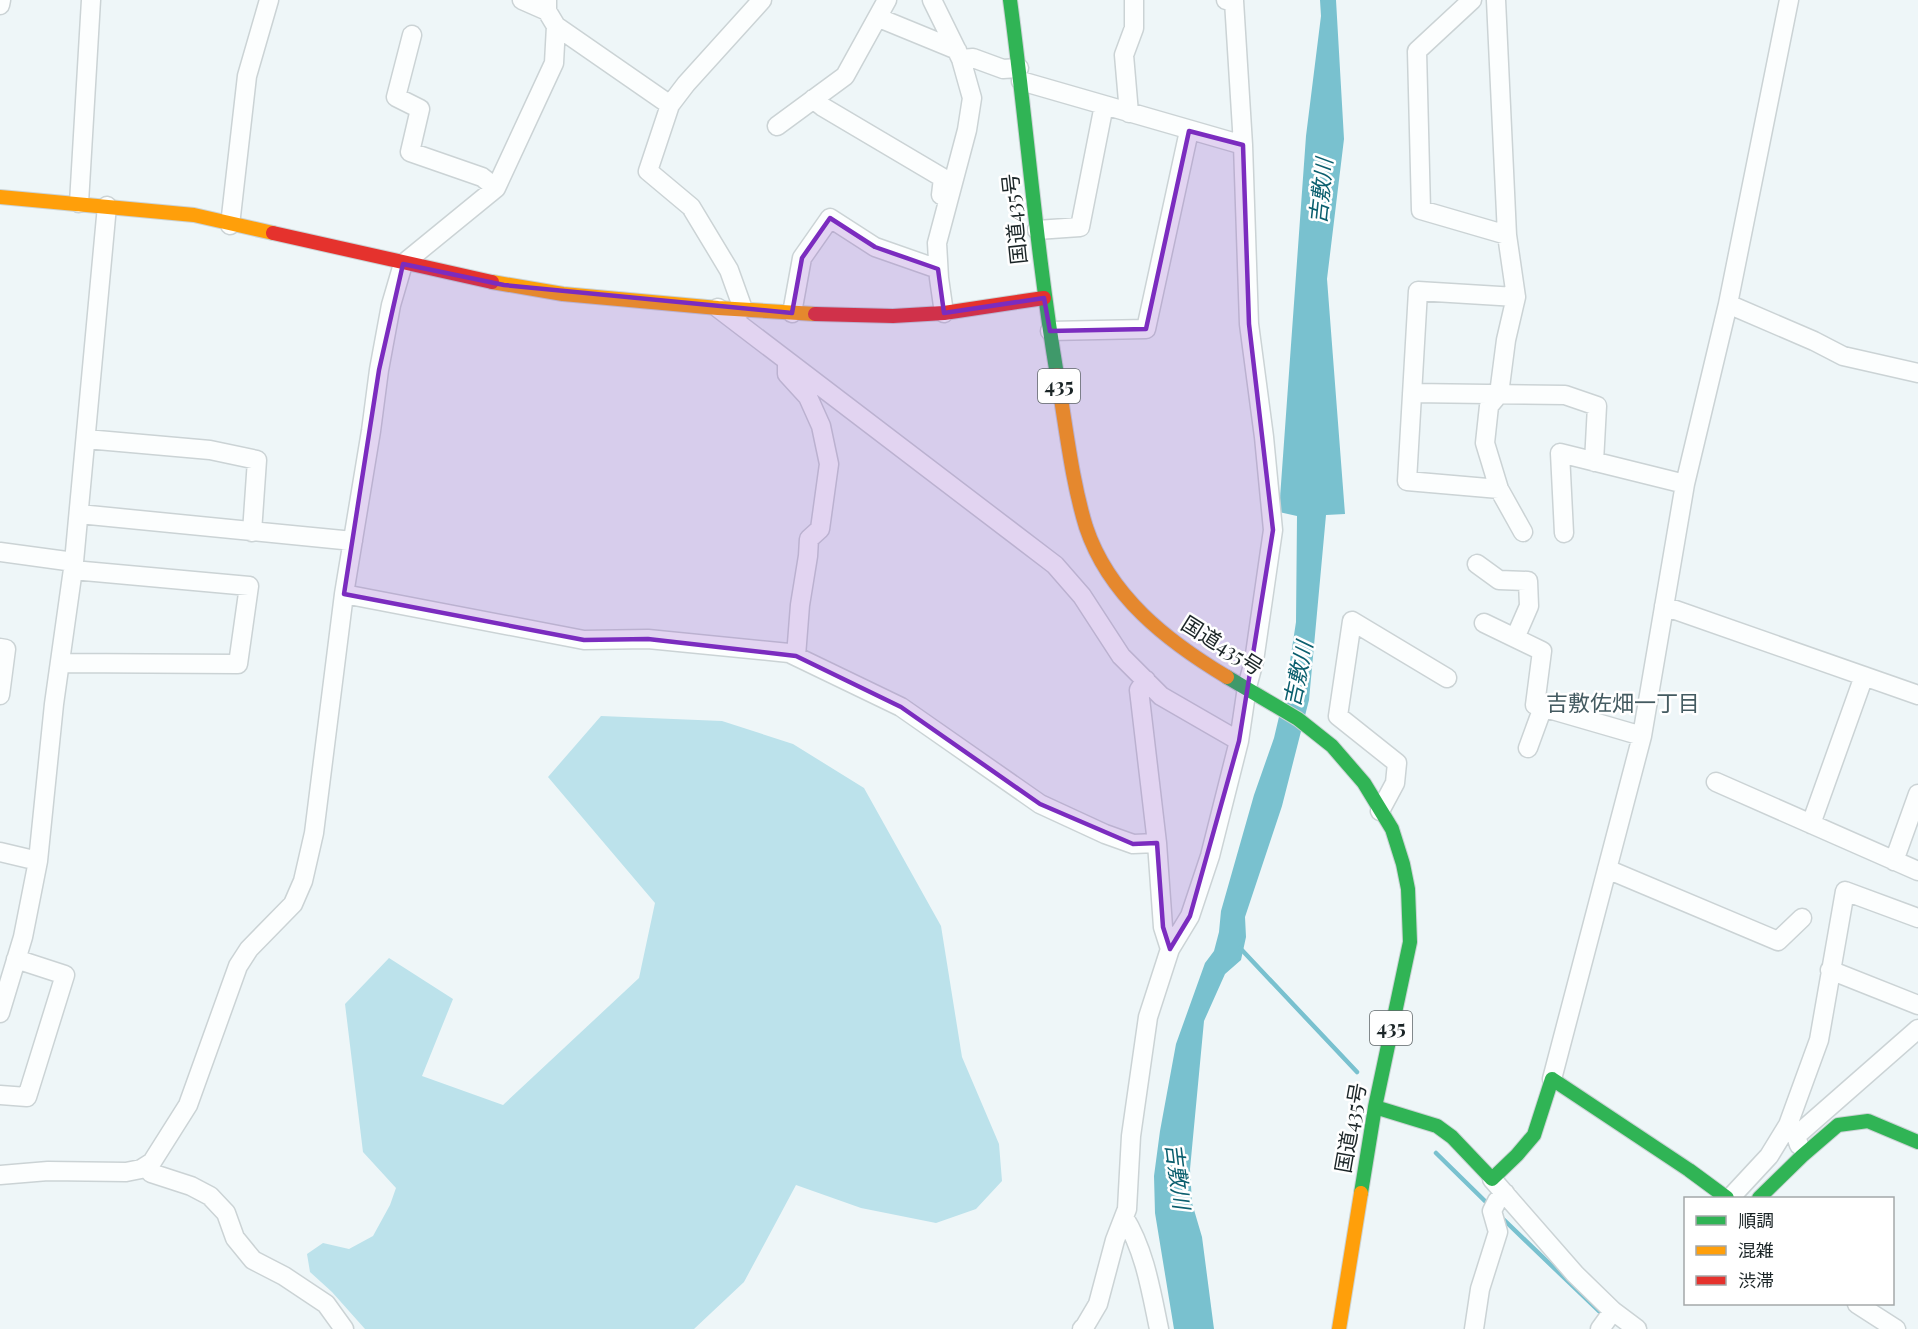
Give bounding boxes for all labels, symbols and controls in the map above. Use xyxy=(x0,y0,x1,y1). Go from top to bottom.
water label: 吉敷川 xyxy=(1302,155,1339,225)
street label: 国道435号 xyxy=(994,172,1032,266)
road number: 435 xyxy=(1038,369,1080,403)
street label: 国道435号 xyxy=(1177,608,1269,680)
water label: 吉敷川 xyxy=(1275,636,1319,709)
district label: 吉敷佐畑一丁目 xyxy=(1546,687,1700,717)
road number: 435 xyxy=(1370,1011,1412,1045)
street label: 国道435号 xyxy=(1327,1080,1371,1175)
water label: 吉敷川 xyxy=(1160,1141,1198,1212)
legend xyxy=(1684,1197,1894,1305)
text: 順調 xyxy=(1738,1208,1774,1232)
text: 混雑 xyxy=(1738,1238,1774,1262)
text: 渋滞 xyxy=(1738,1268,1774,1292)

